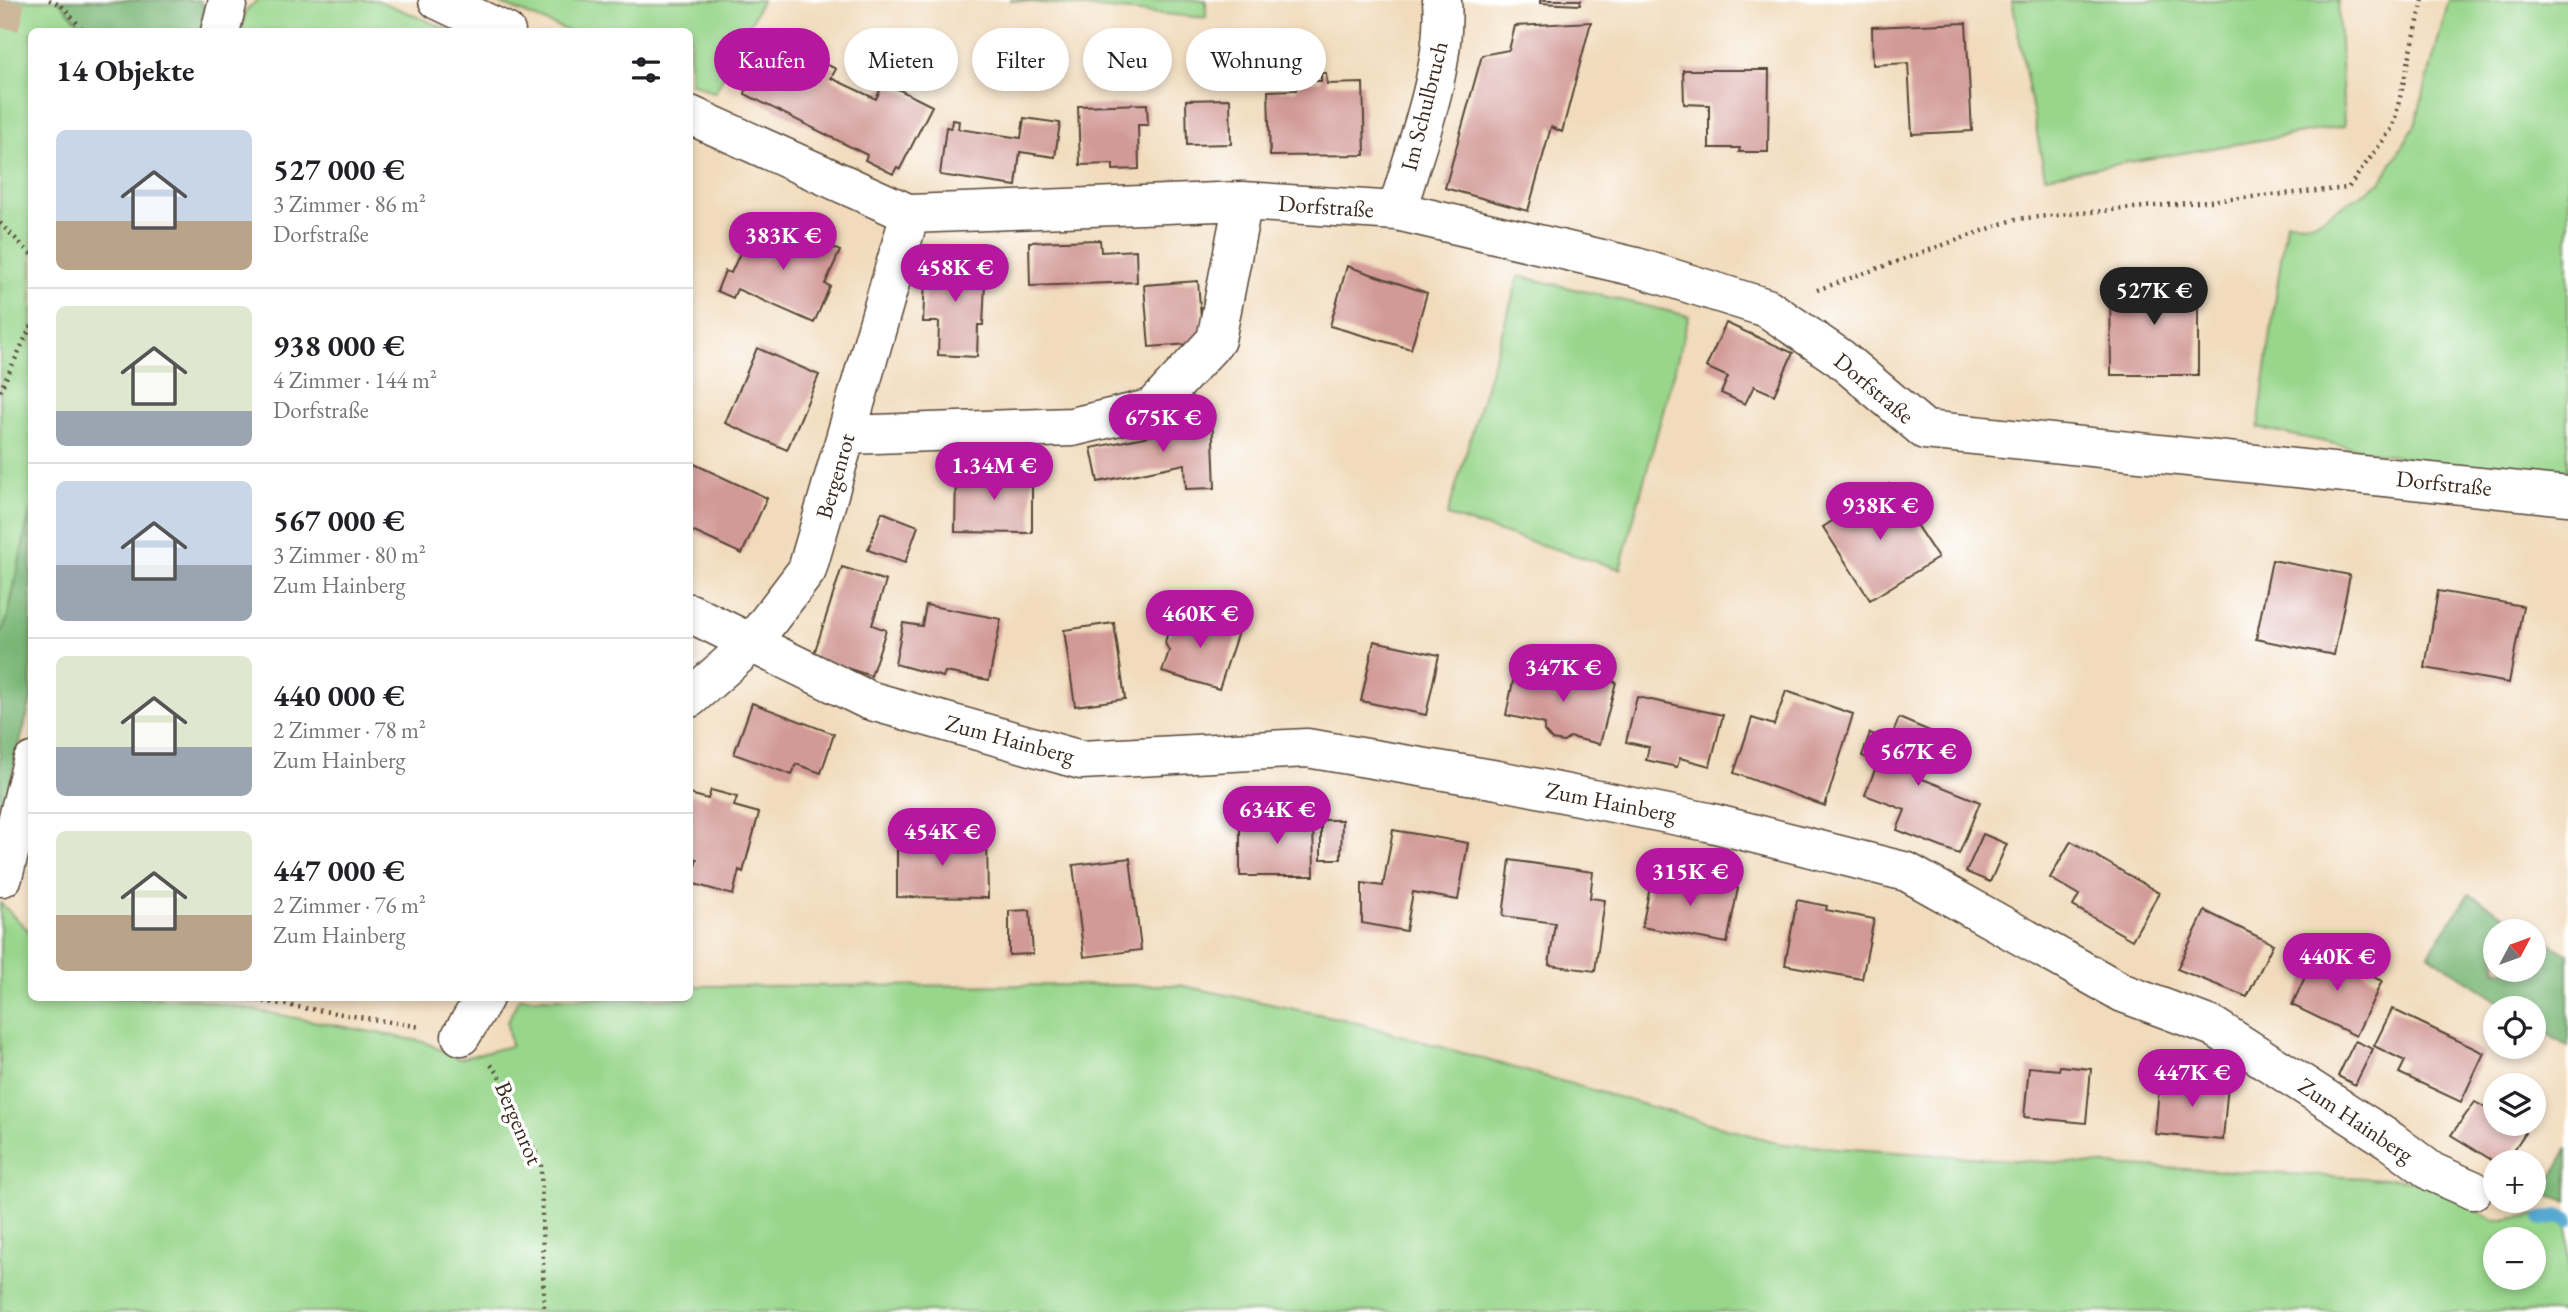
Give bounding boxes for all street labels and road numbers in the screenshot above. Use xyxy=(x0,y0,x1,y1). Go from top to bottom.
street label: Im Schulbruch xyxy=(1393,38,1455,174)
street label: Dorfstraße xyxy=(1277,188,1375,224)
street label: Dorfstraße xyxy=(1828,346,1920,430)
street label: Bergenrot xyxy=(809,429,862,522)
street label: Dorfstraße xyxy=(2395,463,2493,503)
street label: Zum Hainberg xyxy=(942,707,1079,771)
street label: Zum Hainberg xyxy=(1543,775,1680,830)
street label: Zum Hainberg xyxy=(2293,1070,2420,1170)
street label: Bergenrot xyxy=(488,1077,550,1170)

